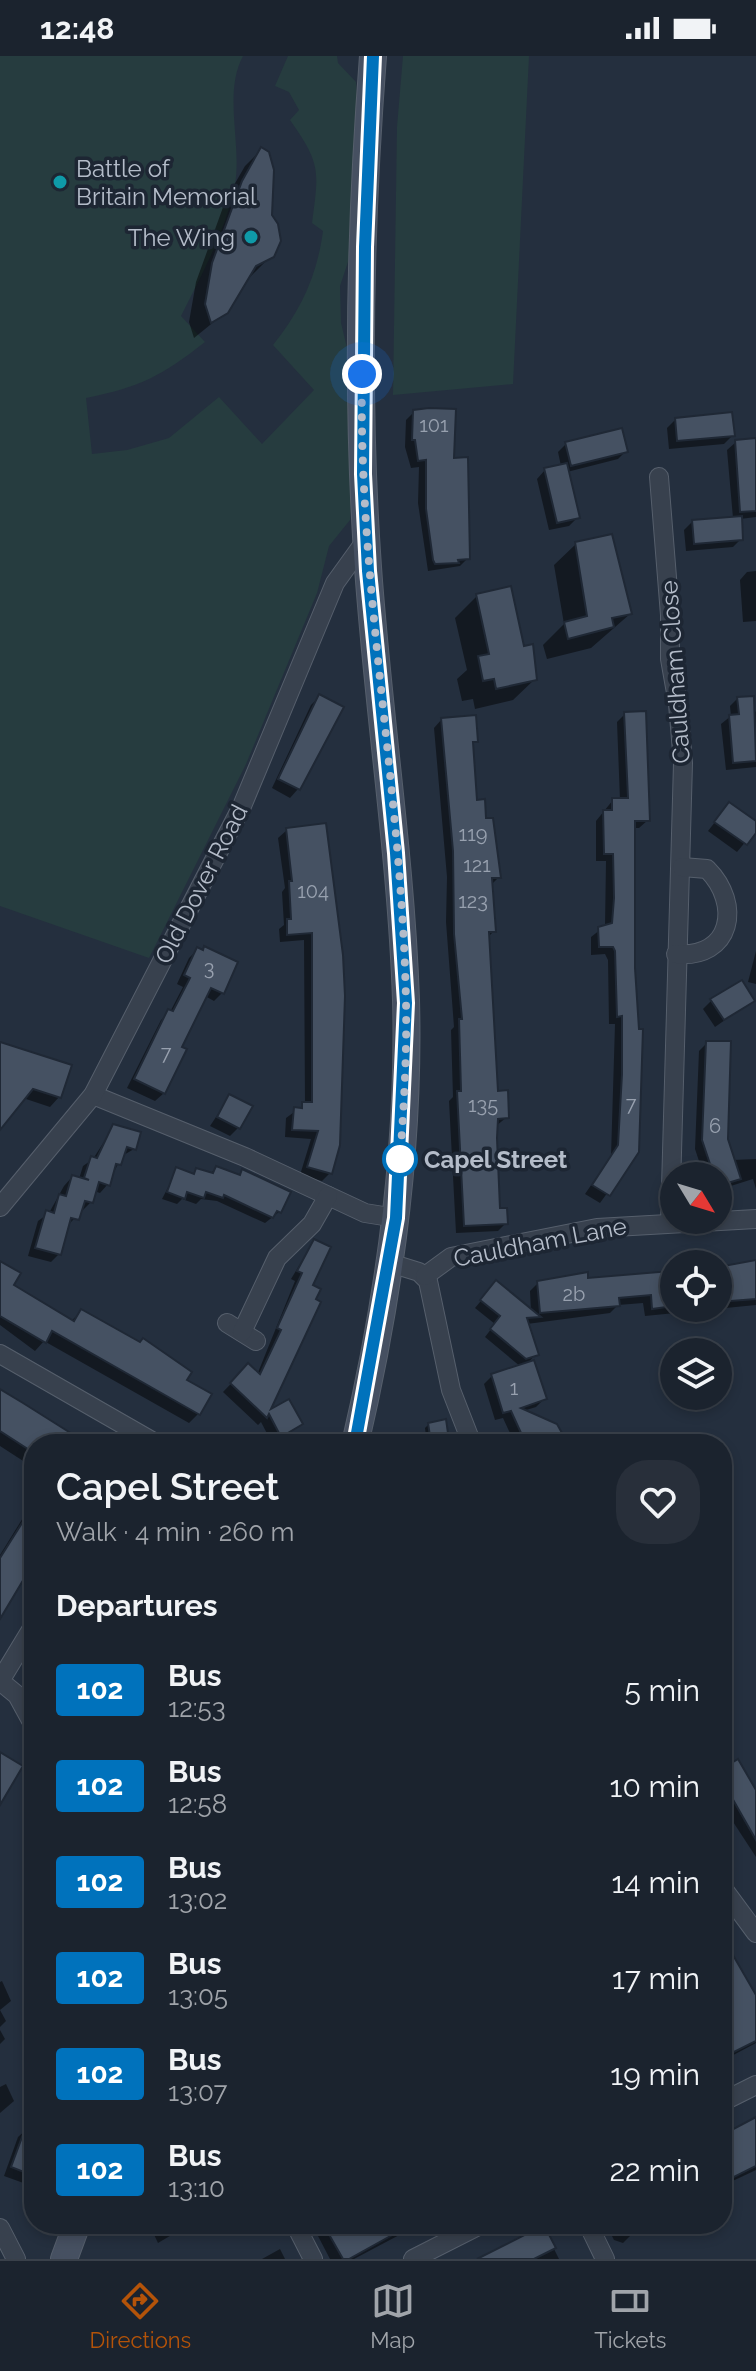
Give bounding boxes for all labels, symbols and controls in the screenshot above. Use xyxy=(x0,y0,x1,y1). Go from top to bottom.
text: 12:48 xyxy=(40,11,114,46)
place label: Battle of Britain Memorial xyxy=(76,154,257,211)
marker: Battle of Britain Memorial xyxy=(51,173,69,191)
place label: The Wing xyxy=(128,223,235,252)
marker: The Wing xyxy=(242,228,260,246)
your location xyxy=(342,354,382,394)
house number: 101 xyxy=(419,413,449,437)
street label: Cauldham Close xyxy=(654,579,696,765)
street label: Old Dover Road xyxy=(148,800,254,968)
house number: 119 xyxy=(459,822,487,846)
house number: 121 xyxy=(463,853,491,877)
house number: 104 xyxy=(297,879,329,903)
house number: 123 xyxy=(458,889,488,913)
house number: 3 xyxy=(204,956,214,980)
house number: 7 xyxy=(161,1041,172,1065)
house number: 7 xyxy=(626,1092,637,1116)
house number: 135 xyxy=(468,1093,498,1117)
house number: 6 xyxy=(709,1114,721,1138)
marker: Capel Street xyxy=(383,1142,417,1176)
place label: Capel Street xyxy=(424,1145,567,1174)
north arrow xyxy=(660,1162,732,1234)
map controls xyxy=(660,1162,732,1410)
street label: Cauldham Lane xyxy=(451,1211,629,1273)
button: locate xyxy=(660,1250,732,1322)
house number: 2b xyxy=(563,1282,585,1306)
button: layers xyxy=(660,1338,732,1410)
house number: 1 xyxy=(510,1376,519,1400)
button: heart xyxy=(616,1460,700,1544)
text: Capel Street xyxy=(56,1464,279,1509)
text: Walk · 4 min · 260 m xyxy=(56,1517,294,1547)
text: Departures xyxy=(56,1588,218,1623)
text: Bus xyxy=(168,1658,222,1693)
text: 102 xyxy=(77,1673,123,1706)
text: 5 min xyxy=(624,1673,700,1708)
text: 12:53 xyxy=(168,1693,226,1723)
text: Bus xyxy=(168,1754,222,1789)
text: 102 xyxy=(77,1769,123,1802)
text: 10 min xyxy=(610,1769,700,1804)
text: 12:58 xyxy=(168,1789,227,1819)
text: Bus xyxy=(168,1850,222,1885)
text: 102 xyxy=(77,1865,123,1898)
text: 14 min xyxy=(612,1865,700,1900)
text: 13:02 xyxy=(168,1885,227,1915)
text: Bus xyxy=(168,1946,222,1981)
text: 102 xyxy=(77,1961,123,1994)
text: 17 min xyxy=(612,1961,700,1996)
text: 13:05 xyxy=(168,1981,228,2011)
text: Bus xyxy=(168,2042,222,2077)
text: 102 xyxy=(77,2057,123,2090)
text: 19 min xyxy=(610,2057,700,2092)
text: 13:07 xyxy=(168,2077,228,2107)
text: Bus xyxy=(168,2138,222,2173)
text: 102 xyxy=(77,2153,123,2186)
text: 22 min xyxy=(609,2153,700,2188)
text: 13:10 xyxy=(168,2173,225,2203)
tab: Directions xyxy=(90,2279,191,2353)
tab: Map xyxy=(370,2279,415,2353)
tab: Tickets xyxy=(594,2279,666,2353)

